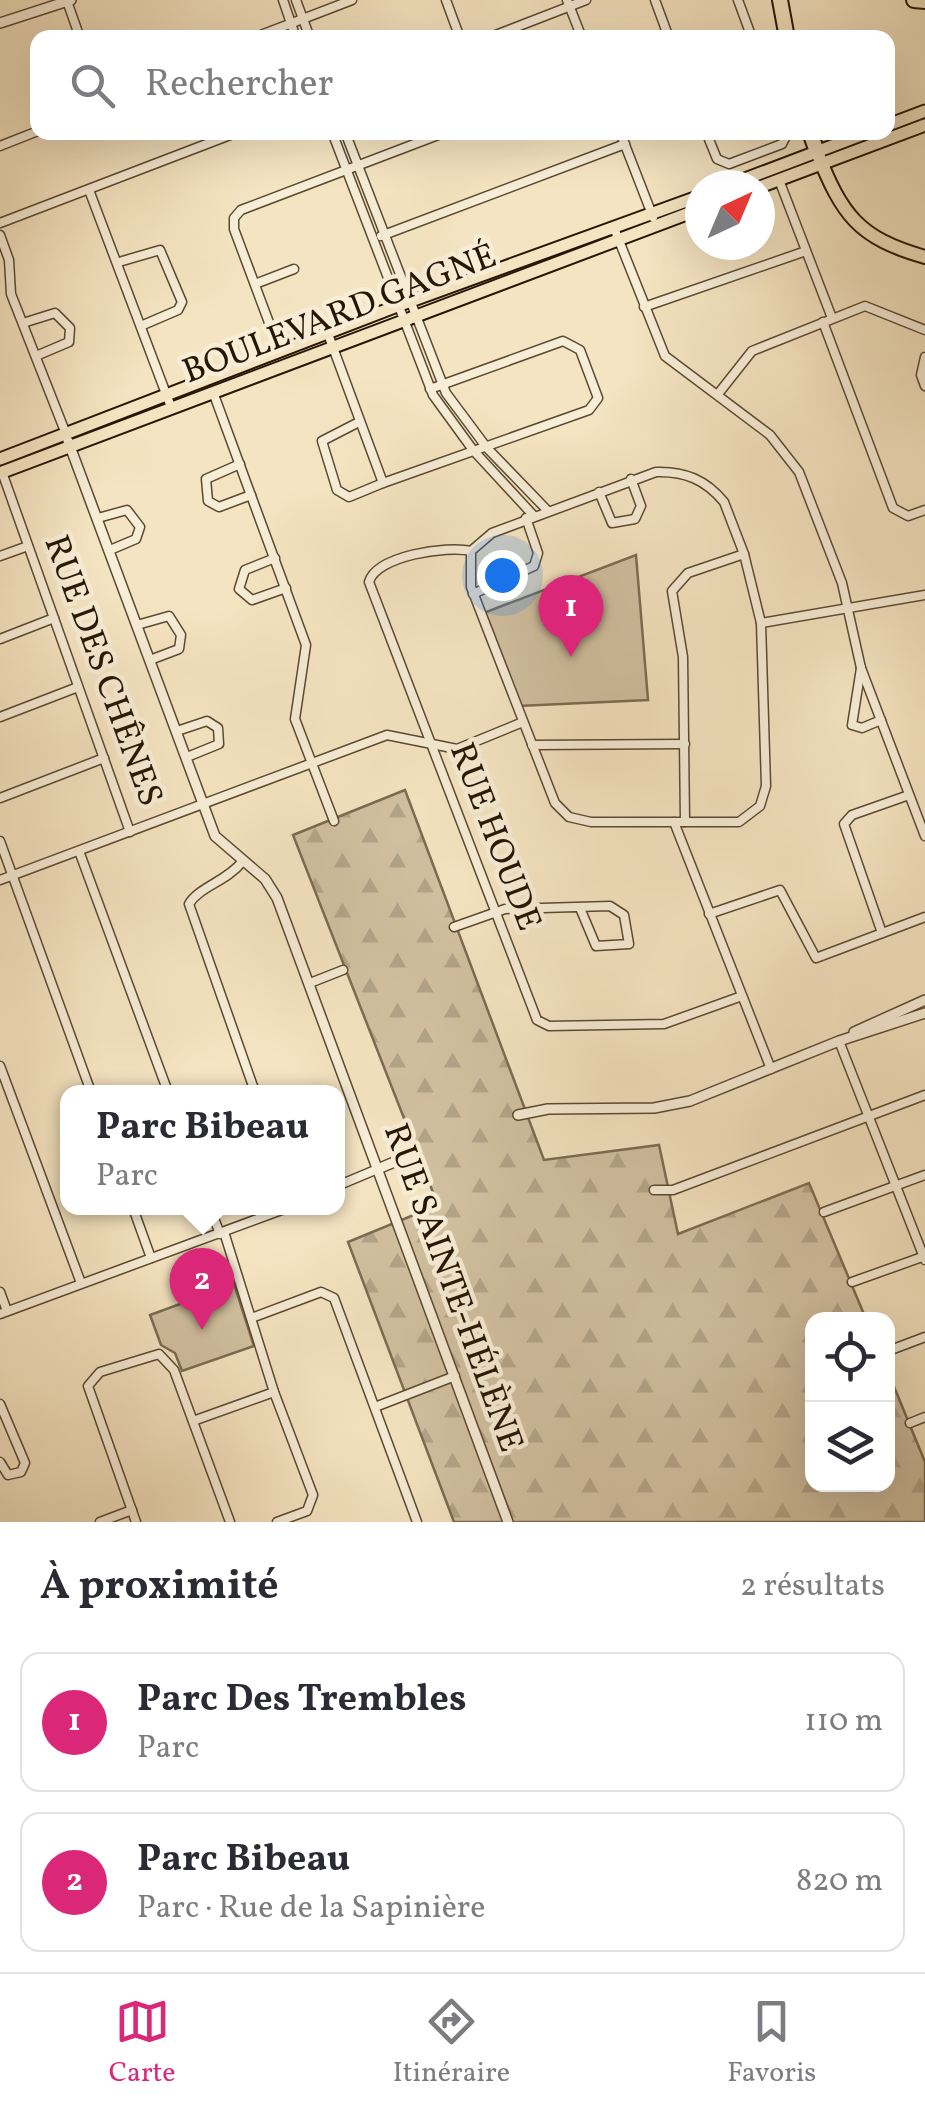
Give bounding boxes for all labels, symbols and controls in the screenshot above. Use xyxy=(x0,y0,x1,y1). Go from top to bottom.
search box xyxy=(30,30,895,140)
icon: search xyxy=(65,58,120,113)
text: Rechercher xyxy=(145,59,333,112)
north arrow xyxy=(685,170,775,260)
street label: BOULEVARD GAGNÉ xyxy=(176,233,504,397)
street label: RUE DES CHÊNES xyxy=(31,529,173,813)
your location xyxy=(477,550,528,601)
pin: 1 xyxy=(538,574,604,657)
street label: RUE HOUDE xyxy=(436,736,552,938)
popup xyxy=(60,1085,345,1215)
text: Parc Bibeau xyxy=(96,1102,309,1155)
street label: RUE SAINTE-HÉLÈNE xyxy=(370,1117,534,1459)
text: Parc xyxy=(96,1155,158,1199)
pin: 2 xyxy=(170,1248,234,1330)
map controls xyxy=(805,1312,895,1492)
button: locate xyxy=(805,1312,895,1402)
button: layers xyxy=(805,1402,895,1492)
text: À proximité xyxy=(40,1558,279,1617)
text: 2 résultats xyxy=(740,1565,885,1609)
text: Parc Des Trembles xyxy=(137,1674,466,1727)
text: 1 xyxy=(68,1700,81,1744)
text: 110 m xyxy=(804,1700,883,1744)
text: Parc xyxy=(137,1727,199,1771)
text: Parc Bibeau xyxy=(137,1834,350,1887)
text: 2 xyxy=(66,1860,83,1904)
text: 820 m xyxy=(796,1860,883,1904)
text: Parc · Rue de la Sapinière xyxy=(137,1887,485,1931)
tab: Carte xyxy=(109,1994,175,2093)
tab: Itinéraire xyxy=(393,1994,510,2093)
tab: Favoris xyxy=(727,1994,816,2093)

